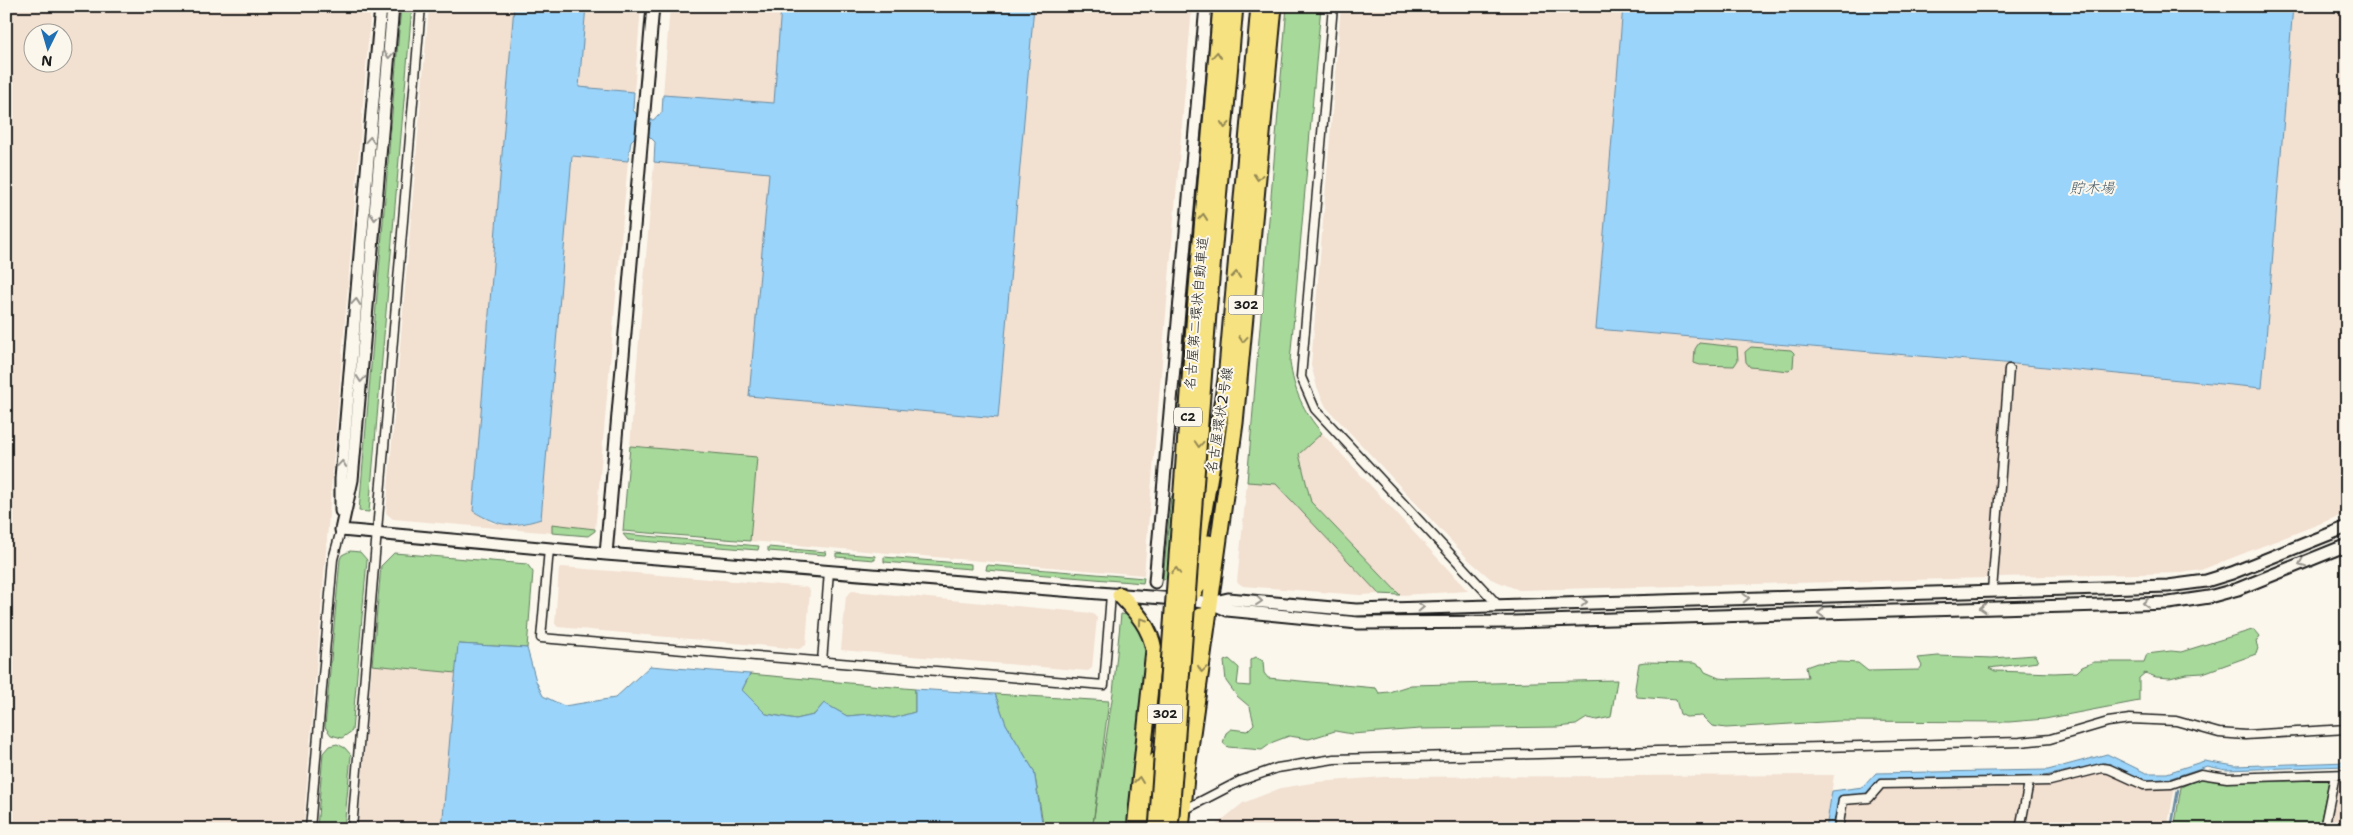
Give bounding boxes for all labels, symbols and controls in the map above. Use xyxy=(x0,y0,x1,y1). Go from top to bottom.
north arrow xyxy=(22,22,72,72)
one-way arrow xyxy=(384,51,395,59)
one-way arrow xyxy=(1211,51,1222,59)
text: N xyxy=(41,52,53,70)
one-way arrow xyxy=(1219,121,1230,129)
one-way arrow xyxy=(364,136,375,144)
one-way arrow xyxy=(1253,173,1264,181)
water label: 貯木場 xyxy=(2069,178,2115,198)
one-way arrow xyxy=(370,213,381,221)
one-way arrow xyxy=(1198,213,1209,221)
street label: 名古屋第二環状自動車道 xyxy=(1180,236,1212,390)
one-way arrow xyxy=(1230,271,1241,279)
road number: 302 xyxy=(1228,296,1264,314)
one-way arrow xyxy=(350,298,361,306)
one-way arrow xyxy=(1238,335,1249,343)
street label: 名古屋環状2号線 xyxy=(1202,365,1236,475)
one-way arrow xyxy=(356,375,367,383)
road number: C2 xyxy=(1174,408,1202,427)
one-way arrow xyxy=(1193,440,1204,448)
one-way arrow xyxy=(336,459,347,467)
one-way arrow xyxy=(2298,557,2306,567)
one-way arrow xyxy=(1170,566,1181,574)
one-way arrow xyxy=(1743,593,1751,603)
one-way arrow xyxy=(1256,596,1264,607)
one-way arrow xyxy=(1580,597,1588,607)
one-way arrow xyxy=(2141,598,2149,609)
one-way arrow xyxy=(1418,602,1426,613)
one-way arrow xyxy=(1979,603,1987,613)
one-way arrow xyxy=(1817,608,1824,618)
one-way arrow xyxy=(1140,618,1148,627)
one-way arrow xyxy=(1197,665,1208,673)
road number: 302 xyxy=(1148,704,1182,724)
one-way arrow xyxy=(1133,776,1144,784)

